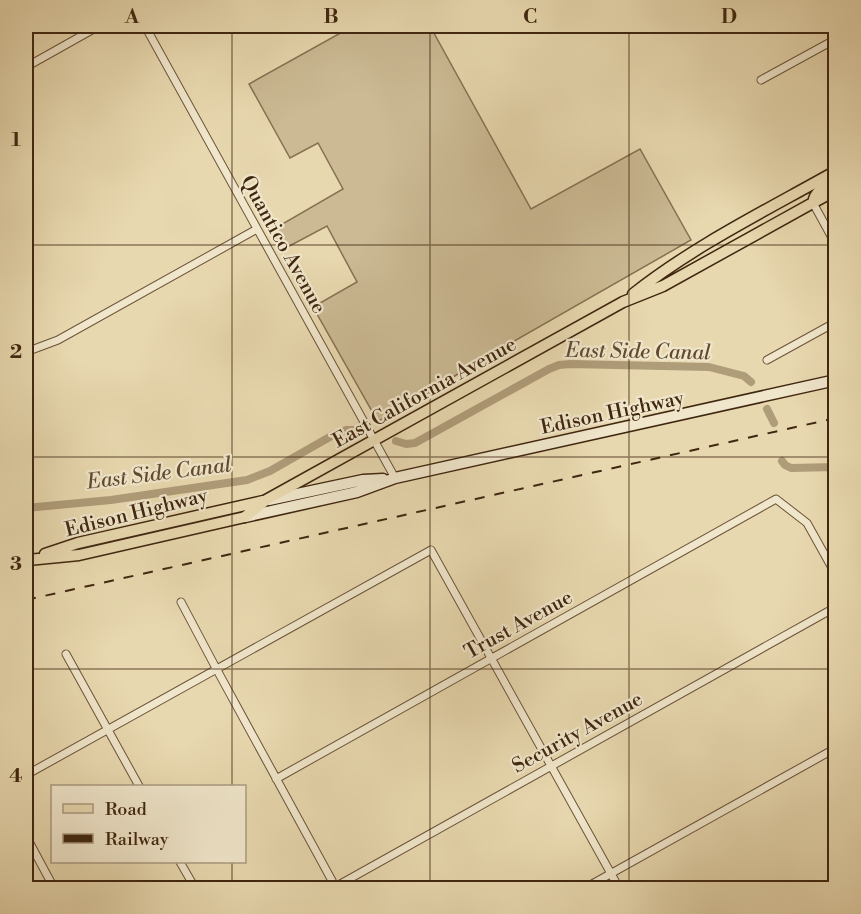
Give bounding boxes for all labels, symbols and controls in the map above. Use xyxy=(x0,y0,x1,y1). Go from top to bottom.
text: A xyxy=(124,5,140,30)
text: B xyxy=(323,5,339,30)
text: C xyxy=(523,5,537,30)
text: D xyxy=(721,5,737,30)
text: 1 xyxy=(11,128,21,153)
street label: Quantico Avenue xyxy=(234,171,331,318)
street label: East California Avenue xyxy=(329,332,521,454)
water label: East Side Canal xyxy=(564,338,711,366)
text: 2 xyxy=(10,340,22,365)
street label: Edison Highway xyxy=(538,386,687,441)
water label: East Side Canal xyxy=(84,452,233,496)
street label: Edison Highway xyxy=(62,484,211,543)
text: 3 xyxy=(10,552,22,577)
street label: Trust Avenue xyxy=(460,585,577,665)
street label: Security Avenue xyxy=(508,687,647,779)
text: 4 xyxy=(9,764,23,789)
legend xyxy=(51,785,246,863)
text: Road xyxy=(105,798,148,821)
text: Railway xyxy=(105,828,169,851)

